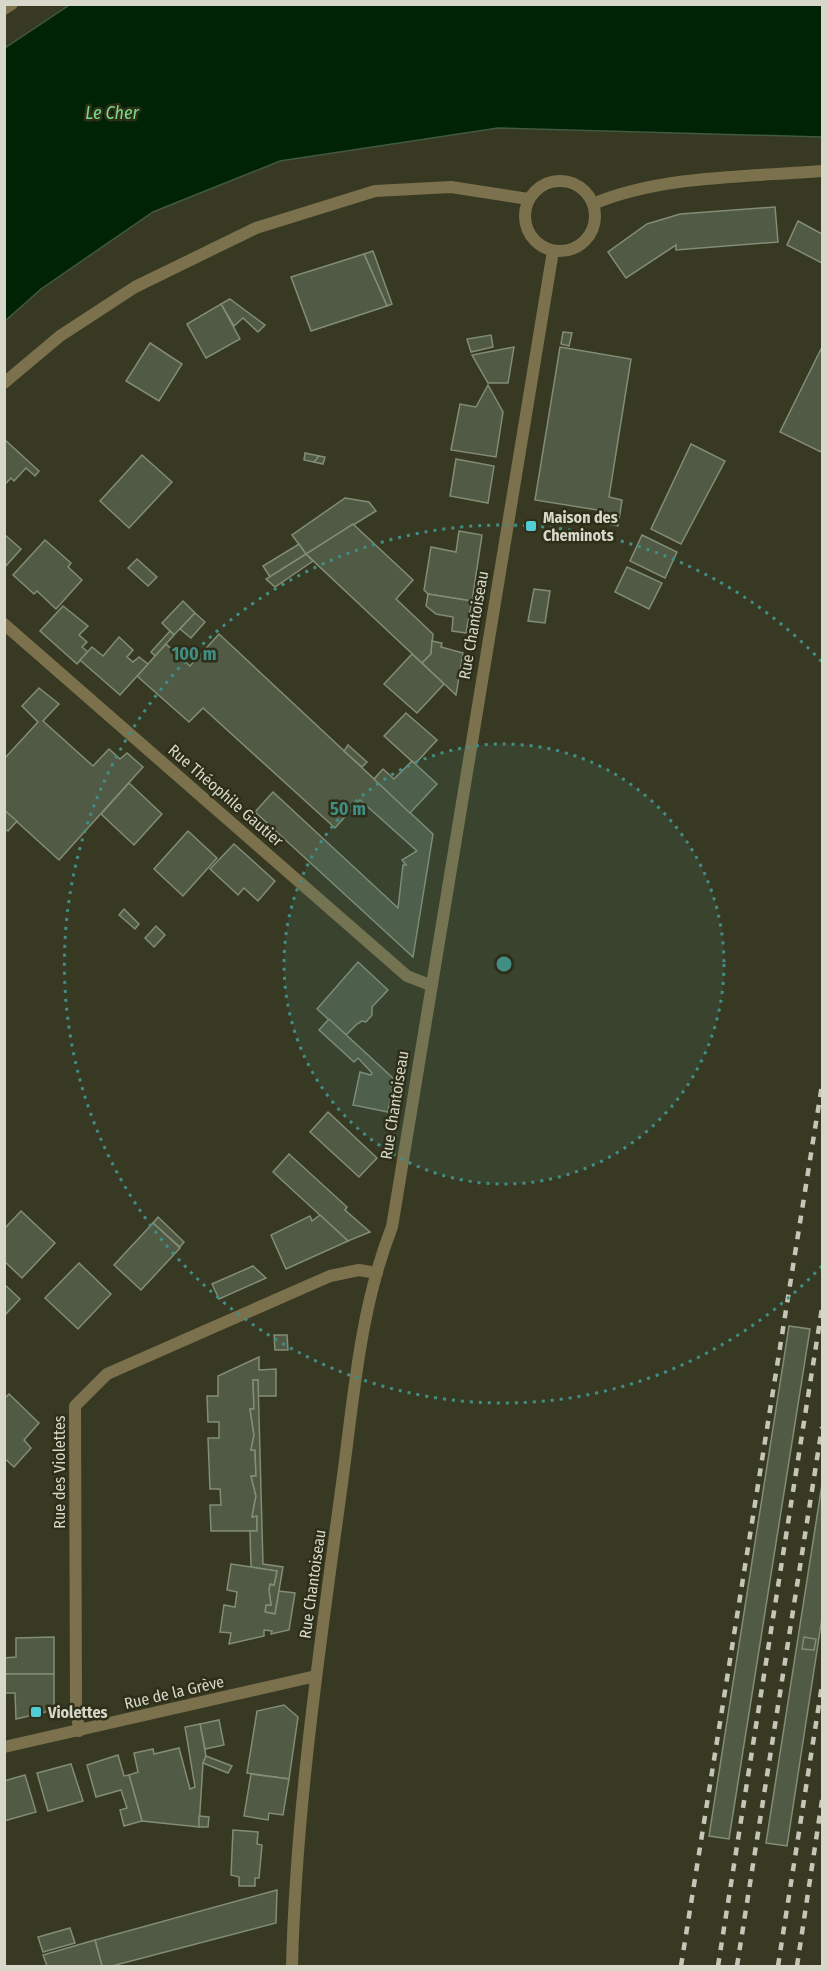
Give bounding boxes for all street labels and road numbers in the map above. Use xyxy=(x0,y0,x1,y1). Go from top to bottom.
street label: Rue Chantoiseau xyxy=(455,569,492,681)
street label: Rue Théophile Gautier xyxy=(164,740,287,851)
street label: Rue Chantoiseau xyxy=(377,1049,412,1161)
street label: Rue des Violettes xyxy=(50,1415,69,1529)
street label: Rue Chantoiseau xyxy=(295,1528,330,1640)
street label: Rue de la Grève xyxy=(122,1672,226,1713)

